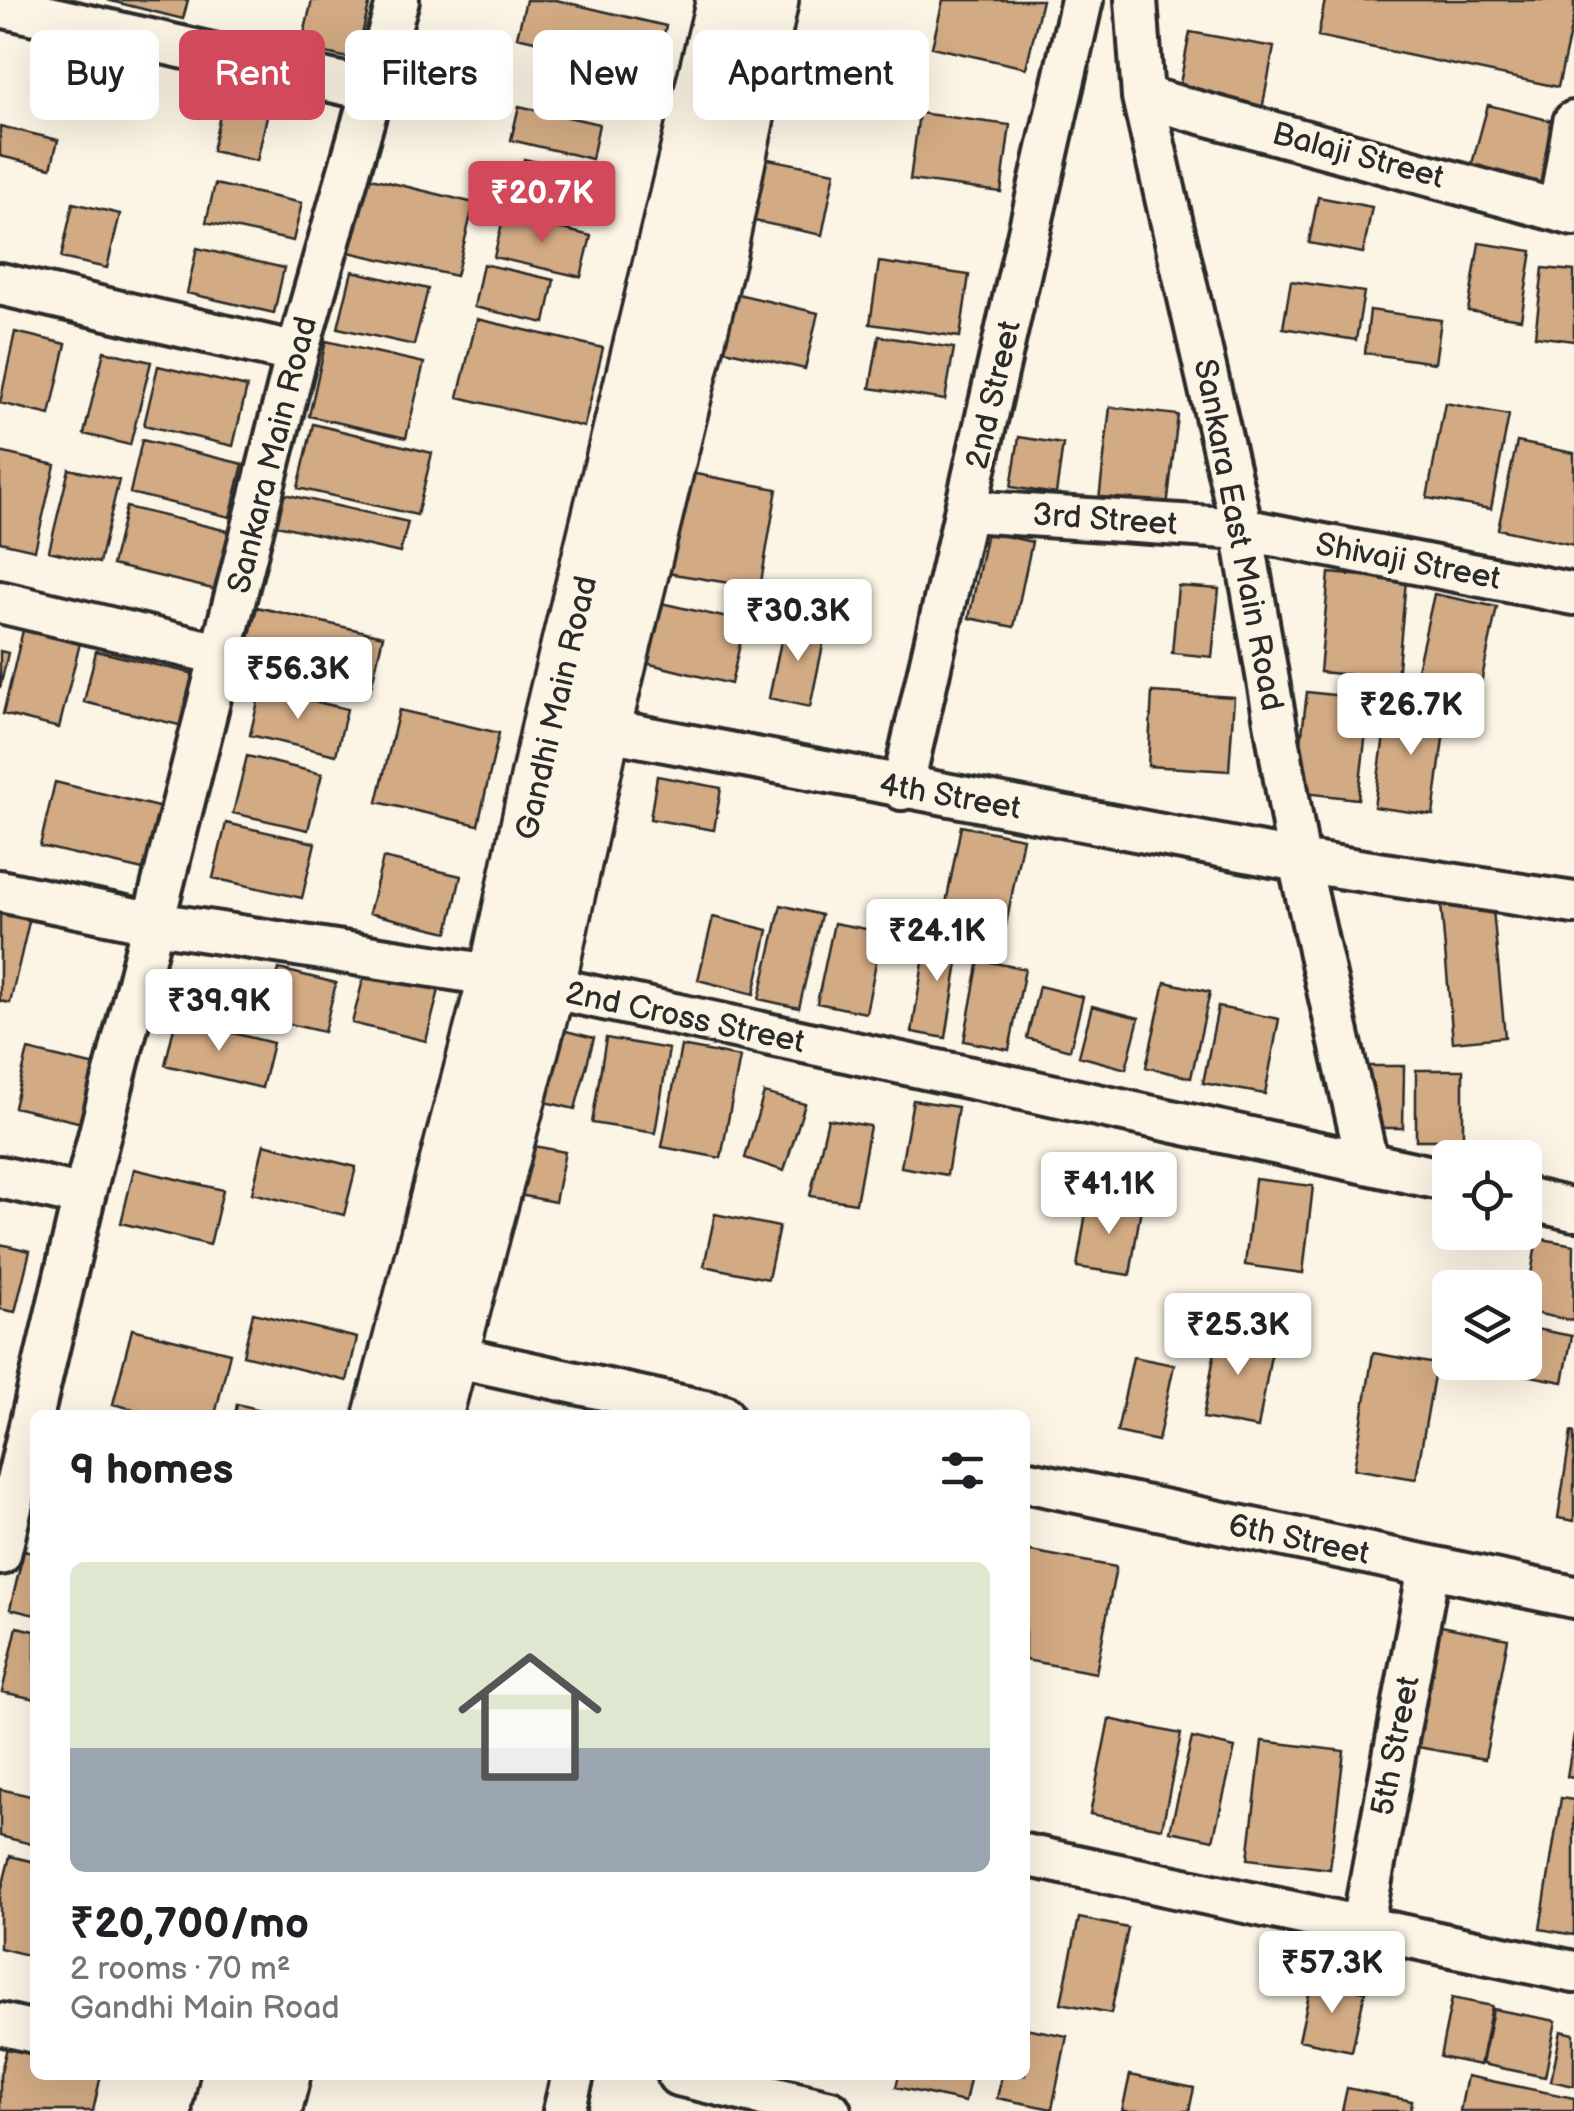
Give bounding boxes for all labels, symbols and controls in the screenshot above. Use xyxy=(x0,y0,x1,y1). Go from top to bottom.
chip: Buy xyxy=(30,30,159,120)
chip: Rent xyxy=(179,30,325,120)
chip: Filters xyxy=(345,30,513,120)
chip: New xyxy=(533,30,673,120)
chip: Apartment xyxy=(693,30,929,120)
street label: Balaji Street xyxy=(1268,114,1448,198)
pin: ₹20.7K xyxy=(461,161,623,246)
text: ₹20.7K xyxy=(490,174,594,213)
street label: Sankara Main Road xyxy=(220,313,326,597)
street label: 2nd Street xyxy=(958,317,1030,473)
street label: Sankara East Main Road xyxy=(1185,356,1291,714)
street label: 3rd Street xyxy=(1031,495,1179,545)
street label: Shivaji Street xyxy=(1312,525,1504,599)
street label: Gandhi Main Road xyxy=(508,572,606,844)
pin: ₹30.3K xyxy=(717,579,879,664)
text: ₹30.3K xyxy=(746,592,850,631)
pin: ₹56.3K xyxy=(217,637,379,722)
text: ₹56.3K xyxy=(246,650,350,689)
pin: ₹26.7K xyxy=(1330,673,1492,758)
text: ₹26.7K xyxy=(1359,686,1463,725)
street label: 4th Street xyxy=(876,765,1024,829)
pin: ₹24.1K xyxy=(856,899,1018,984)
text: ₹24.1K xyxy=(888,912,986,951)
pin: ₹39.9K xyxy=(138,969,300,1054)
street label: 2nd Cross Street xyxy=(562,974,808,1062)
text: ₹39.9K xyxy=(167,982,271,1021)
map controls xyxy=(1432,1140,1542,1380)
button: locate xyxy=(1432,1140,1542,1250)
pin: ₹41.1K xyxy=(1028,1152,1190,1237)
text: ₹41.1K xyxy=(1063,1165,1155,1204)
button: layers xyxy=(1432,1270,1542,1380)
pin: ₹25.3K xyxy=(1157,1293,1319,1378)
text: ₹25.3K xyxy=(1186,1306,1290,1345)
icon: filters xyxy=(935,1443,990,1498)
text: 9 homes xyxy=(70,1445,233,1496)
street label: 6th Street xyxy=(1225,1506,1373,1574)
icon: home xyxy=(440,1627,620,1807)
street label: 5th Street xyxy=(1363,1673,1429,1819)
text: ₹20,700/mo xyxy=(70,1899,309,1950)
pin: ₹57.3K xyxy=(1251,1931,1413,2016)
text: ₹57.3K xyxy=(1281,1944,1383,1983)
text: 2 rooms · 70 m² xyxy=(70,1950,291,1989)
text: Gandhi Main Road xyxy=(70,1989,340,2028)

